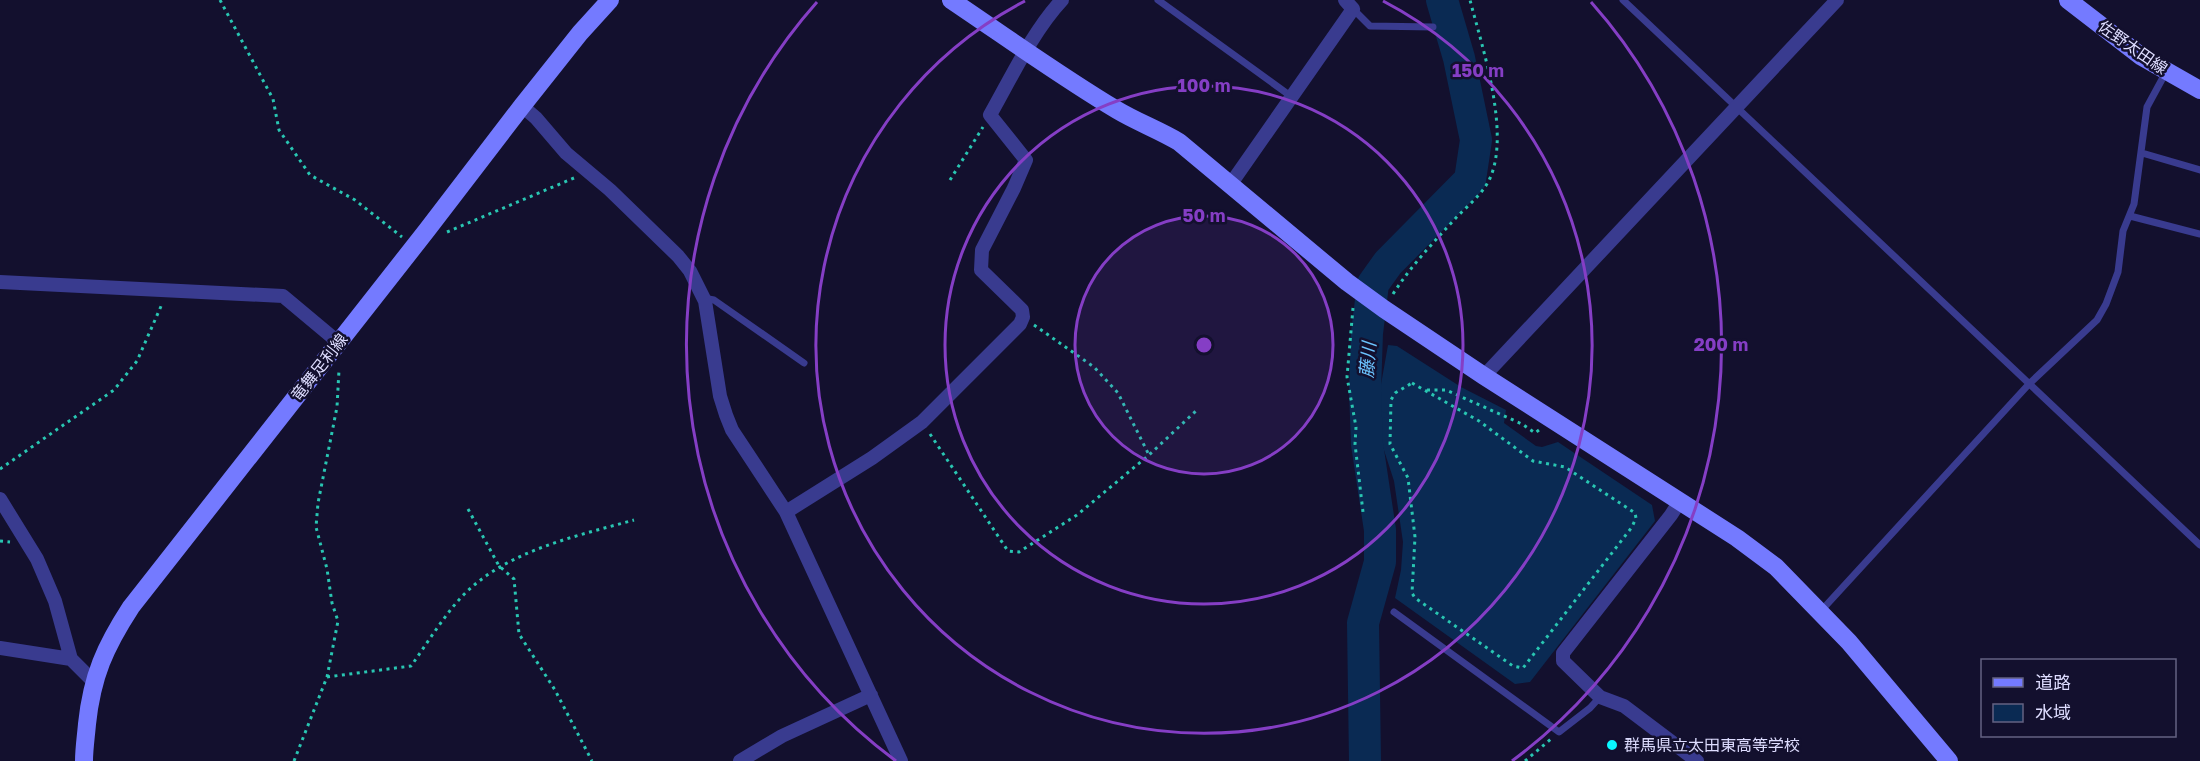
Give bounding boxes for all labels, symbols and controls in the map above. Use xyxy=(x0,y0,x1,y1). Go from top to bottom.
street label: 佐野太田線 xyxy=(2094,16,2172,78)
text: 150 m xyxy=(1452,59,1504,81)
text: 100 m xyxy=(1178,74,1230,96)
text: 50 m xyxy=(1183,204,1225,226)
street label: 竜舞足利線 xyxy=(286,329,352,405)
text: 200 m xyxy=(1694,333,1748,355)
centre of rings xyxy=(1194,335,1214,355)
water label: 藤川 xyxy=(1354,339,1380,379)
legend xyxy=(1981,659,2176,737)
text: 道路 xyxy=(2035,671,2071,693)
text: 水域 xyxy=(2035,701,2071,723)
place label: 群馬県立太田東高等学校 xyxy=(1624,735,1800,755)
marker: 群馬県立太田東高等学校 xyxy=(1605,738,1619,752)

